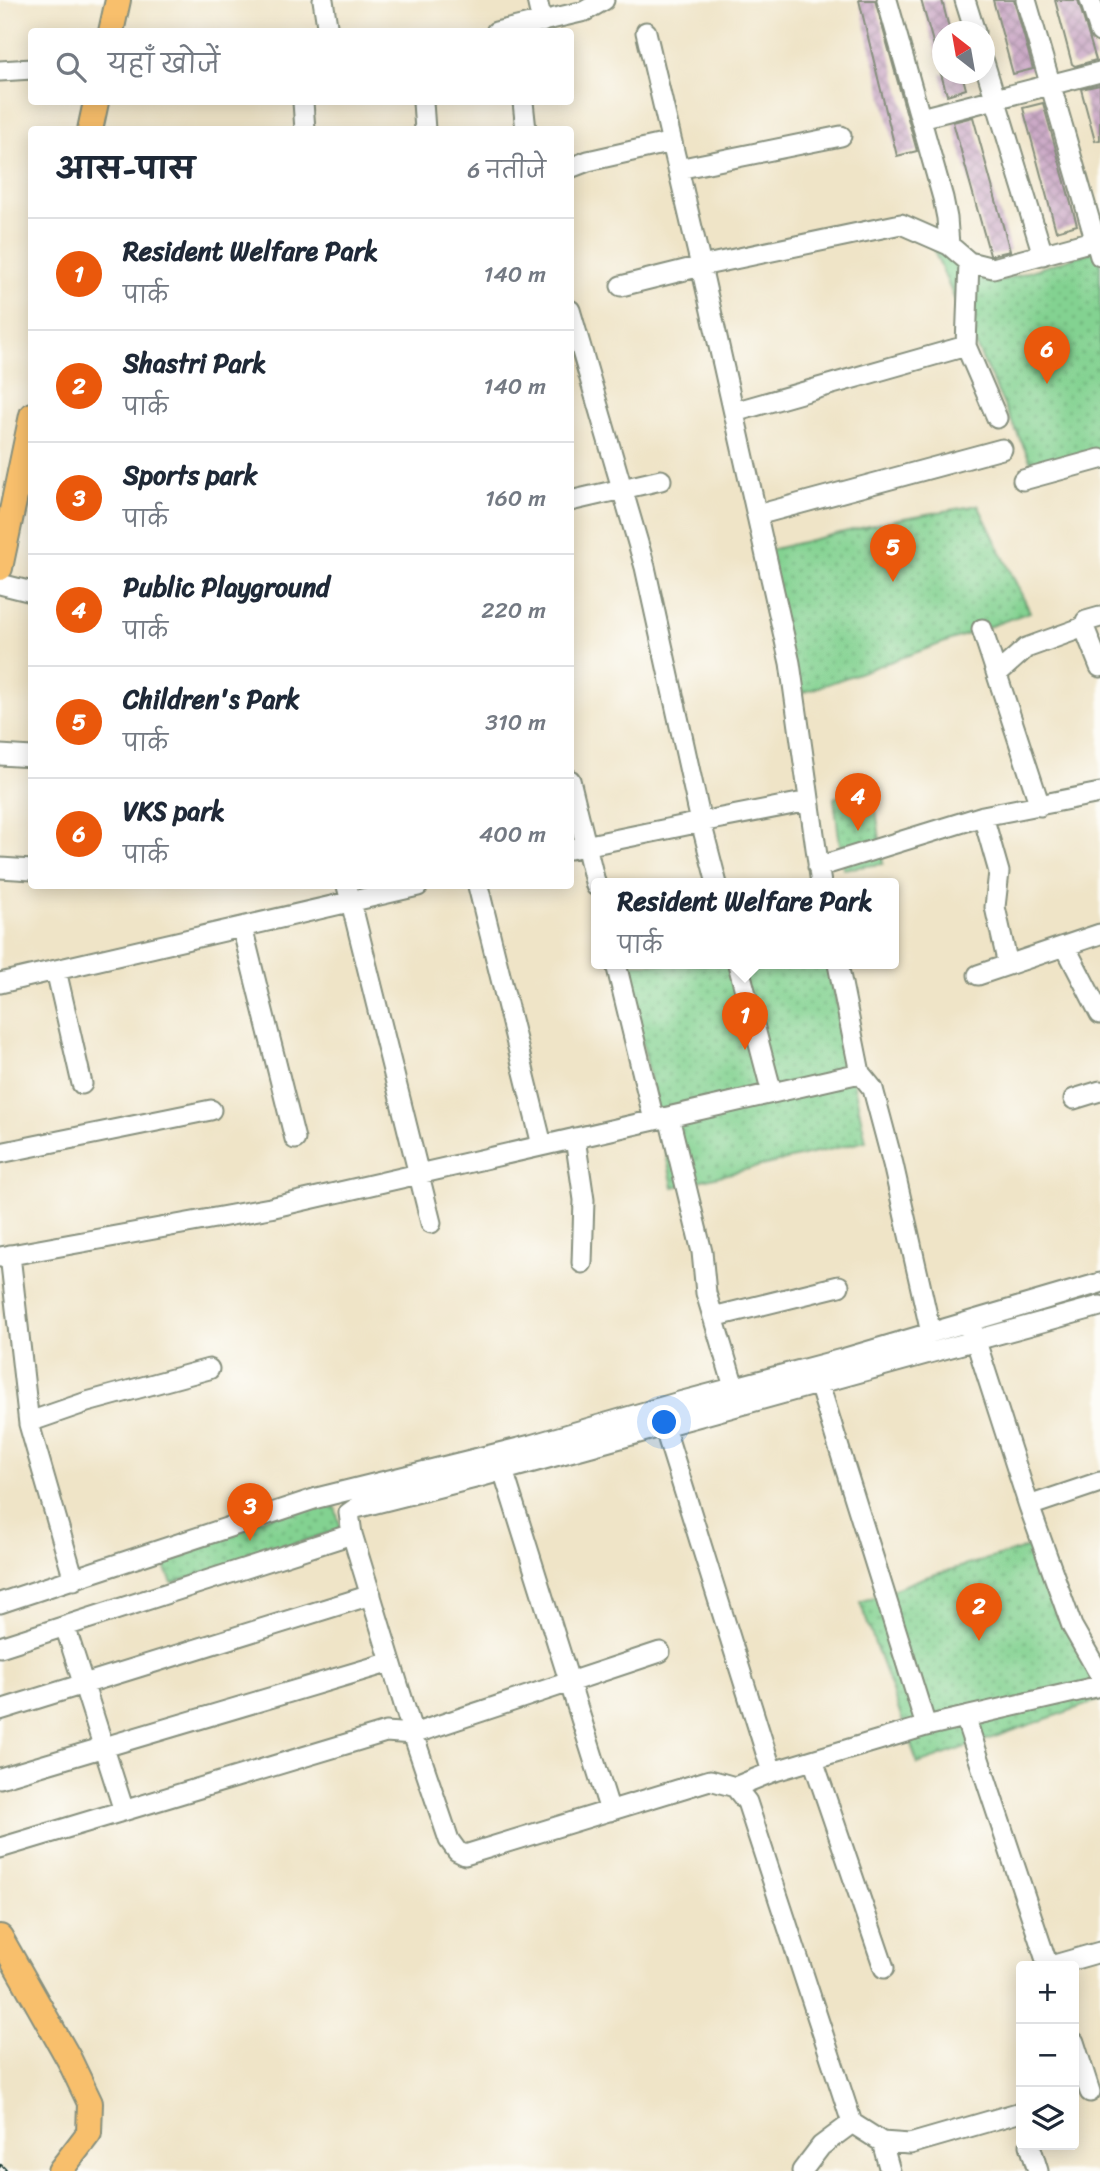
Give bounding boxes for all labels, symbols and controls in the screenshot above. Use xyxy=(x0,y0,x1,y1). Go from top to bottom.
north arrow xyxy=(932,21,995,84)
search box xyxy=(28,28,574,105)
text: यहाँ खोजें xyxy=(108,41,220,87)
icon: search xyxy=(52,48,90,86)
text: आस-पास xyxy=(56,142,195,196)
text: 6 नतीजे xyxy=(467,150,546,191)
text: Resident Welfare Park xyxy=(123,228,378,274)
text: 1 xyxy=(74,254,84,295)
text: 140 m xyxy=(484,254,546,295)
text: पार्क xyxy=(123,275,168,316)
pin: 6 xyxy=(1024,326,1070,384)
text: Shastri Park xyxy=(123,340,266,386)
text: 2 xyxy=(72,366,86,407)
text: 140 m xyxy=(484,366,546,407)
text: पार्क xyxy=(123,387,168,428)
text: Sports park xyxy=(123,452,257,498)
text: 3 xyxy=(73,478,85,519)
text: 160 m xyxy=(485,478,546,519)
text: पार्क xyxy=(123,499,168,540)
pin: 5 xyxy=(870,524,916,582)
text: Public Playground xyxy=(123,564,330,610)
text: 4 xyxy=(72,590,86,631)
text: 220 m xyxy=(481,590,546,631)
text: पार्क xyxy=(123,611,168,652)
text: Children's Park xyxy=(123,676,300,722)
text: 5 xyxy=(72,702,86,743)
text: 310 m xyxy=(485,702,546,743)
text: पार्क xyxy=(123,723,168,764)
pin: 4 xyxy=(835,773,881,831)
text: VKS park xyxy=(123,788,225,834)
text: 6 xyxy=(72,814,86,855)
text: 400 m xyxy=(479,814,546,855)
text: पार्क xyxy=(123,835,168,876)
popup xyxy=(591,878,899,969)
text: Resident Welfare Park xyxy=(617,878,873,924)
text: पार्क xyxy=(617,925,663,966)
pin: 1 xyxy=(722,992,768,1050)
your location xyxy=(647,1405,681,1439)
pin: 3 xyxy=(227,1483,273,1541)
pin: 2 xyxy=(956,1583,1002,1641)
map controls xyxy=(1016,1961,1079,2150)
button: + xyxy=(1016,1961,1079,2024)
button: − xyxy=(1016,2024,1079,2087)
button: layers xyxy=(1016,2087,1079,2150)

